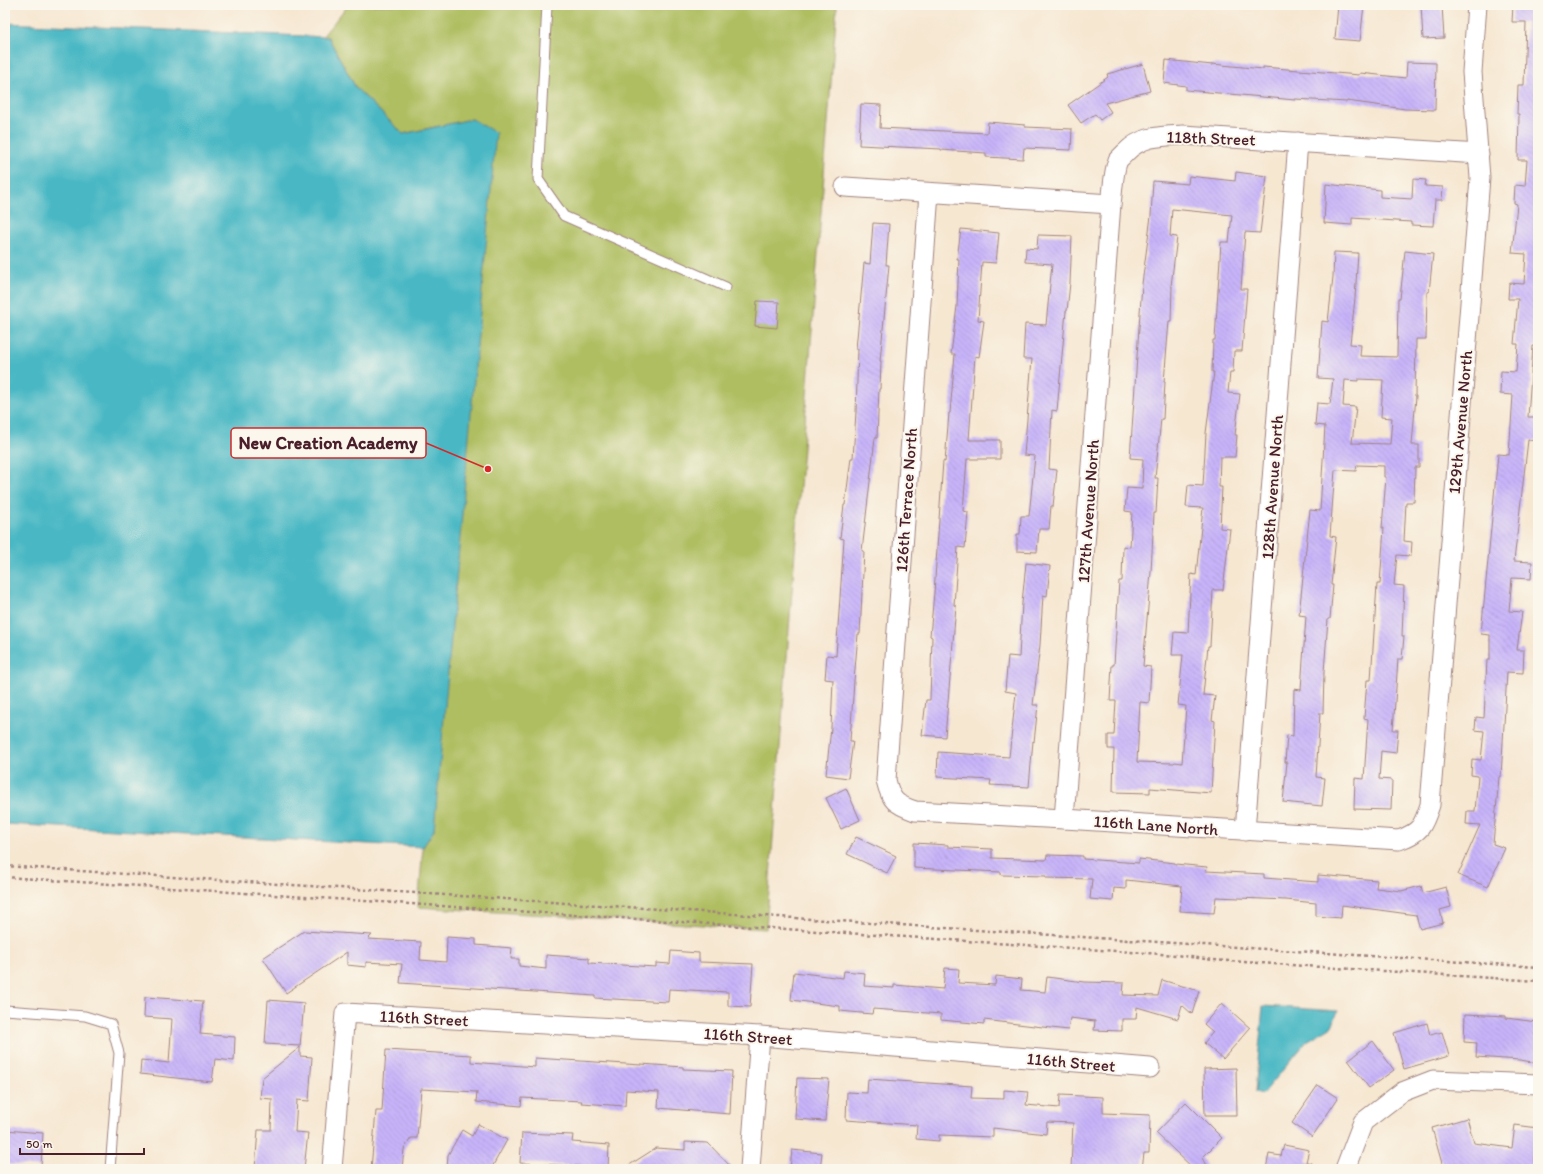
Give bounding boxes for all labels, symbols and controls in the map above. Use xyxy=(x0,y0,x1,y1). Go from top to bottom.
street label: 118th Street xyxy=(1166,126,1257,150)
street label: 129th Avenue North xyxy=(1444,348,1476,495)
street label: 128th Avenue North xyxy=(1257,413,1287,560)
street label: 126th Terrace North xyxy=(891,427,921,573)
callout: New Creation Academy xyxy=(231,428,426,458)
text: New Creation Academy xyxy=(238,432,418,454)
street label: 127th Avenue North xyxy=(1073,438,1103,584)
street label: 116th Lane North xyxy=(1093,811,1219,839)
street label: 116th Street xyxy=(379,1006,470,1030)
street label: 116th Street xyxy=(703,1023,794,1049)
street label: 116th Street xyxy=(1026,1048,1117,1076)
scale bar xyxy=(20,1130,144,1156)
text: 50 m xyxy=(26,1137,52,1151)

